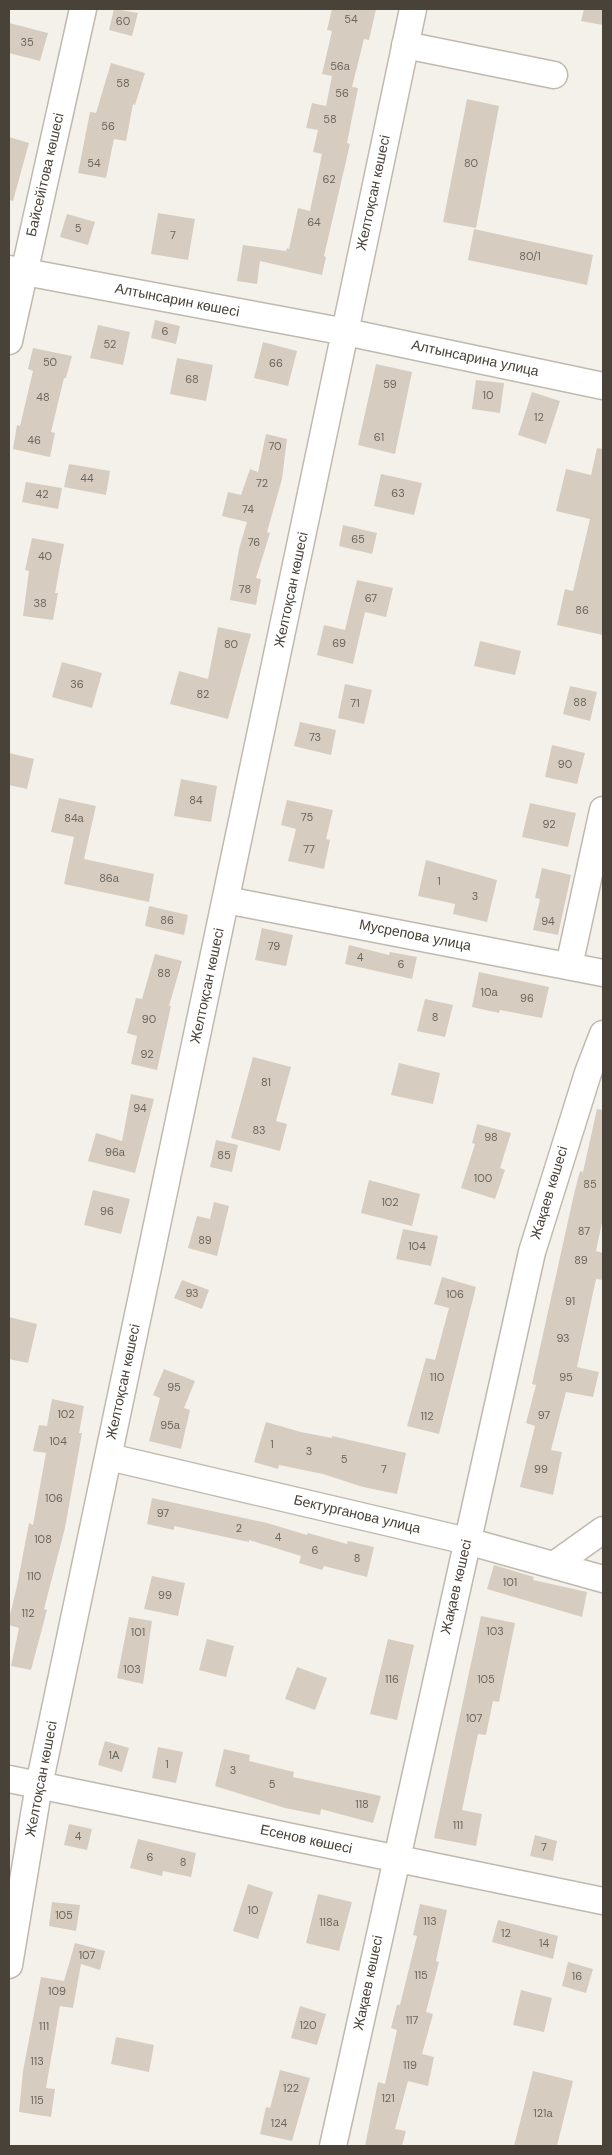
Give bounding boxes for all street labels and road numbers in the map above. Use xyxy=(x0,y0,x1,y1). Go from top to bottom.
street label: Байсейітова көшесі xyxy=(24,112,68,238)
street label: Желтоқсан көшесі xyxy=(354,134,394,252)
street label: Алтынсарин көшесі xyxy=(113,281,241,321)
street label: Алтынсарина улица xyxy=(410,337,540,381)
street label: Желтоқсан көшесі xyxy=(272,531,312,649)
street label: Мусрепова улица xyxy=(358,917,472,955)
street label: Желтоқсан көшесі xyxy=(188,927,228,1045)
street label: Жақаев көшесі xyxy=(528,1144,572,1242)
street label: Желтоқсан көшесі xyxy=(104,1323,144,1441)
street label: Бектурганова улица xyxy=(292,1492,422,1538)
street label: Жақаев көшесі xyxy=(438,1538,476,1636)
street label: Желтоқсан көшесі xyxy=(23,1720,61,1838)
street label: Есенов көшесі xyxy=(258,1822,354,1858)
street label: Жақаев көшесі xyxy=(351,1934,387,2032)

